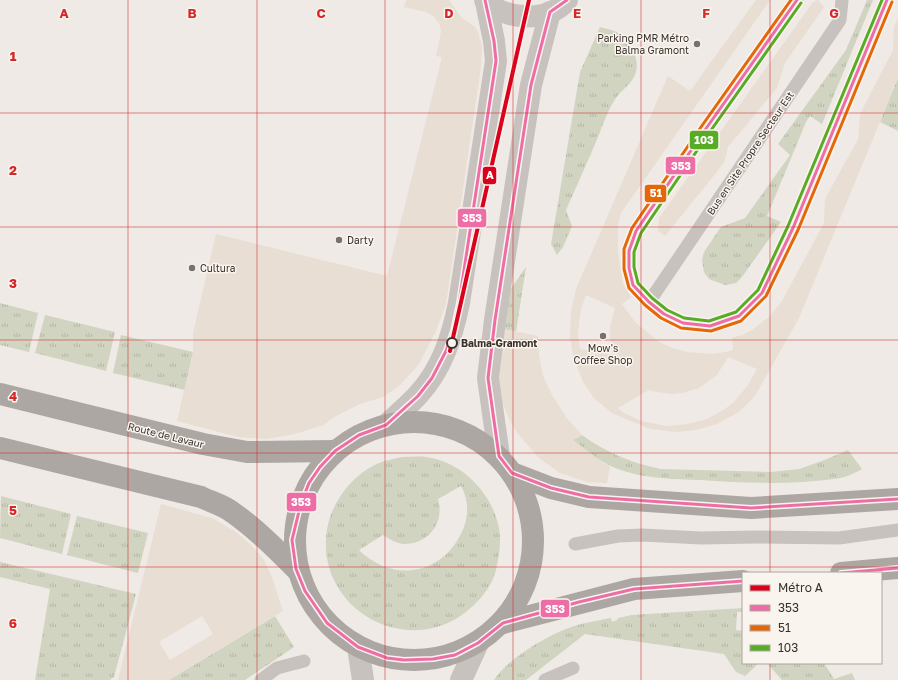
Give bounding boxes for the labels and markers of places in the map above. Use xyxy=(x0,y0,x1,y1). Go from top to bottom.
place label: Parking PMR Métro Balma Gramont xyxy=(597,32,689,56)
marker: Parking PMR Métro Balma Gramont xyxy=(692,39,702,49)
place label: Darty xyxy=(347,234,374,246)
marker: Darty xyxy=(334,235,344,245)
place label: Cultura xyxy=(200,262,235,274)
marker: Cultura xyxy=(187,263,197,273)
marker: Mow's Coffee Shop xyxy=(598,331,608,341)
marker: Balma-Gramont xyxy=(446,337,458,349)
place label: Balma-Gramont xyxy=(461,337,537,349)
place label: Mow's Coffee Shop xyxy=(574,342,632,366)

